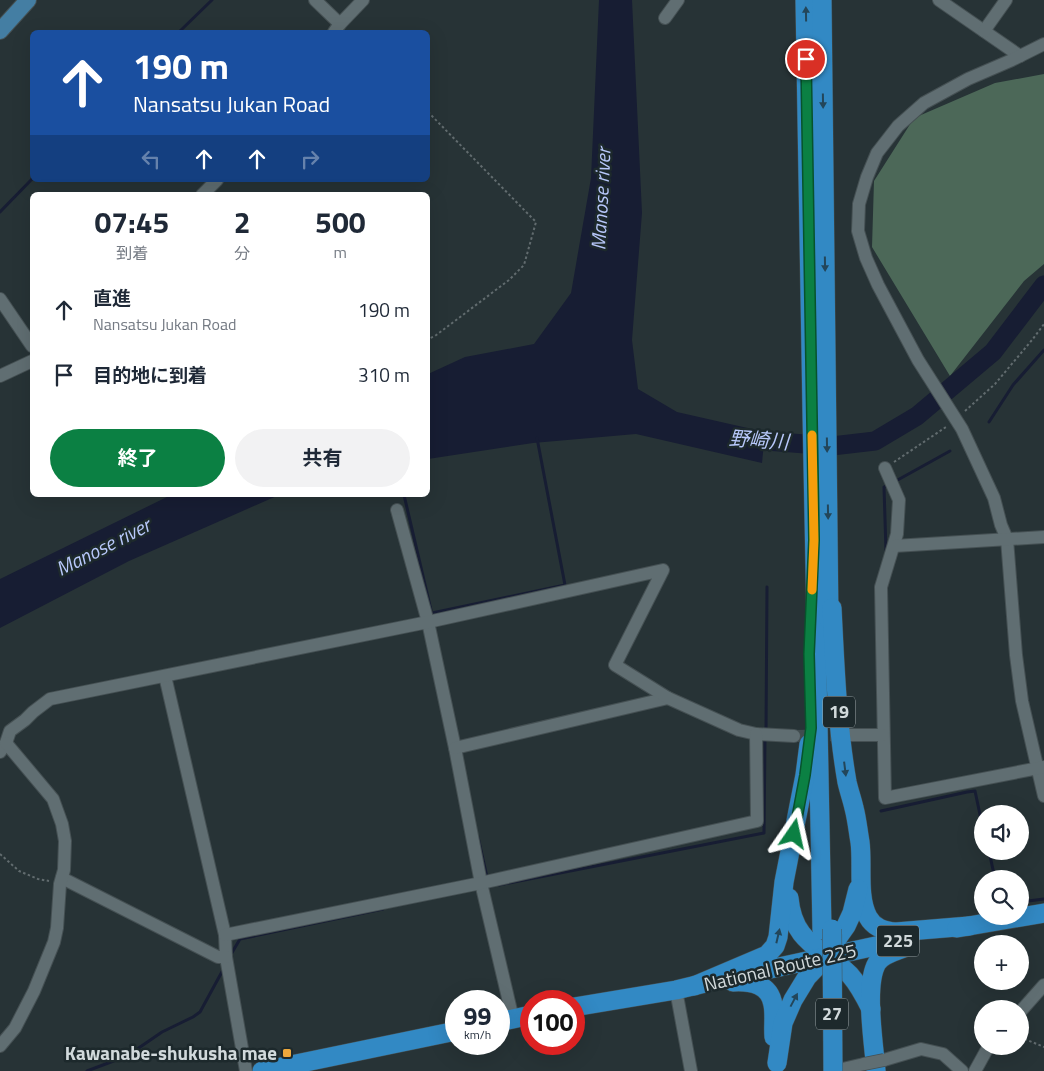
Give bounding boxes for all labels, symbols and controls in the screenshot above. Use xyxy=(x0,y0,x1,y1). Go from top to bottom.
one-way arrow xyxy=(801,5,809,21)
pin xyxy=(785,38,827,80)
text: 190 m xyxy=(133,39,229,93)
icon: arrive xyxy=(792,45,820,73)
icon: ahead xyxy=(50,50,115,115)
text: Nansatsu Jukan Road xyxy=(133,87,330,121)
one-way arrow xyxy=(819,93,827,109)
water label: Manose river xyxy=(582,144,619,251)
icon: left xyxy=(137,145,165,173)
icon: ahead xyxy=(190,145,218,173)
icon: ahead xyxy=(243,145,271,173)
icon: right xyxy=(296,145,324,173)
text: 07:45 xyxy=(94,199,169,245)
text: 2 xyxy=(234,199,251,245)
text: 500 xyxy=(315,199,366,245)
text: m xyxy=(334,240,347,264)
text: 到着 xyxy=(116,241,148,265)
text: 分 xyxy=(234,241,250,265)
one-way arrow xyxy=(821,256,829,272)
text: 直進 xyxy=(93,283,131,312)
text: 190 m xyxy=(358,295,410,324)
icon: ahead xyxy=(50,296,78,324)
text: Nansatsu Jukan Road xyxy=(93,312,236,336)
text: 目的地に到着 xyxy=(93,360,207,389)
text: 310 m xyxy=(358,360,410,389)
icon: arrive xyxy=(50,361,78,389)
water label: 野崎川 xyxy=(728,422,792,457)
button: 終了 xyxy=(50,429,225,487)
button: 共有 xyxy=(235,429,410,487)
one-way arrow xyxy=(823,437,831,453)
one-way arrow xyxy=(824,504,832,520)
water label: Manose river xyxy=(50,508,158,584)
road number: 19 xyxy=(823,696,855,728)
one-way arrow xyxy=(841,762,849,778)
map controls xyxy=(974,805,1029,1055)
button: sound xyxy=(974,805,1029,860)
position arrow xyxy=(767,807,819,859)
button: search xyxy=(974,870,1029,925)
road number: 225 xyxy=(877,926,919,956)
one-way arrow xyxy=(774,929,782,944)
street label: National Route 225 xyxy=(701,935,859,998)
button: + xyxy=(974,935,1029,990)
speed limit sign: 100 xyxy=(520,990,585,1055)
one-way arrow xyxy=(789,993,798,1007)
text: 99 xyxy=(463,997,492,1035)
road number: 27 xyxy=(816,999,848,1030)
button: − xyxy=(974,1000,1029,1055)
text: km/h xyxy=(464,1025,491,1044)
place label: Kawanabe-shukusha mae xyxy=(65,1038,277,1067)
marker: Kawanabe-shukusha mae xyxy=(281,1047,293,1059)

